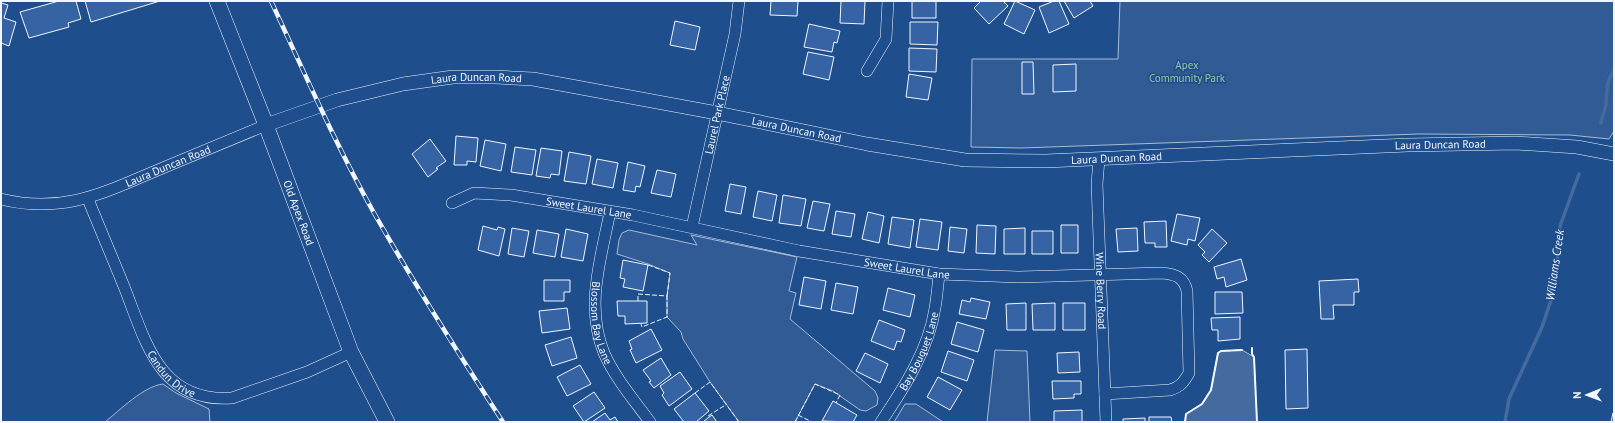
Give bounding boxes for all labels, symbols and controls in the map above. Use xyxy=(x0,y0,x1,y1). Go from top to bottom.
park label: Apex Community Park xyxy=(1149,58,1226,85)
street label: Laura Duncan Road xyxy=(430,70,522,87)
street label: Laurel Park Place xyxy=(701,74,733,156)
street label: Laura Duncan Road xyxy=(751,113,843,145)
street label: Laura Duncan Road xyxy=(1395,137,1486,153)
street label: Laura Duncan Road xyxy=(123,142,213,190)
street label: Laura Duncan Road xyxy=(1071,149,1162,167)
street label: Old Apex Road xyxy=(280,178,317,247)
street label: Sweet Laurel Lane xyxy=(545,194,633,222)
water label: Williams Creek xyxy=(1542,228,1567,301)
street label: Wine Berry Road xyxy=(1093,252,1109,330)
street label: Sweet Laurel Lane xyxy=(863,255,950,281)
street label: Blossom Bay Lane xyxy=(588,281,616,367)
street label: Bay Bouquet Lane xyxy=(896,310,941,393)
street label: Candun Drive xyxy=(144,348,198,400)
north arrow xyxy=(1567,375,1607,415)
text: N xyxy=(1570,391,1584,399)

